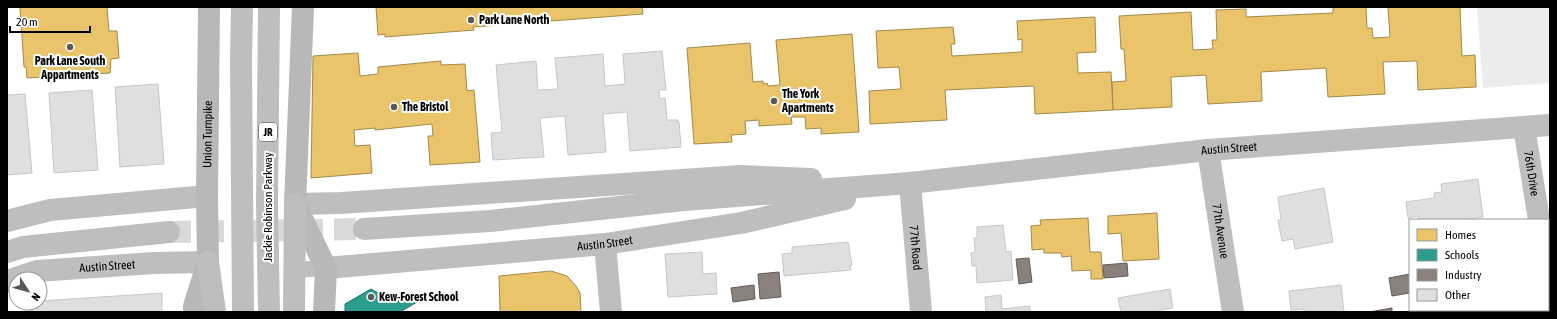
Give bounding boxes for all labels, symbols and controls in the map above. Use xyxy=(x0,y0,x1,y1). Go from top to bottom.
scale bar xyxy=(10,8,90,34)
place label: Park Lane North xyxy=(479,13,549,27)
text: 20 m xyxy=(16,15,38,29)
marker: Park Lane North xyxy=(466,15,476,25)
marker: Park Lane South Appartments xyxy=(65,42,75,52)
place label: Park Lane South Appartments xyxy=(35,54,105,82)
place label: The York Apartments xyxy=(781,87,834,115)
marker: The York Apartments xyxy=(769,96,779,106)
street label: Union Turnpike xyxy=(200,100,215,168)
place label: The Bristol xyxy=(402,100,449,114)
marker: The Bristol xyxy=(389,102,399,112)
road number: JR xyxy=(259,123,277,141)
street label: Austin Street xyxy=(1200,139,1258,158)
street label: 76th Drive xyxy=(1521,150,1542,197)
street label: Jackie Robinson Parkway xyxy=(261,152,275,262)
street label: 77th Avenue xyxy=(1209,203,1232,260)
legend xyxy=(1409,219,1549,311)
street label: 77th Road xyxy=(907,225,924,271)
text: Homes xyxy=(1445,228,1476,242)
street label: Austin Street xyxy=(576,233,634,253)
text: Schools xyxy=(1445,248,1479,262)
street label: Austin Street xyxy=(79,257,136,275)
text: Industry xyxy=(1445,268,1482,282)
north arrow xyxy=(8,271,48,311)
text: Other xyxy=(1445,288,1471,302)
place label: Kew-Forest School xyxy=(379,290,459,304)
text: N xyxy=(29,291,43,303)
marker: Kew-Forest School xyxy=(366,292,376,302)

